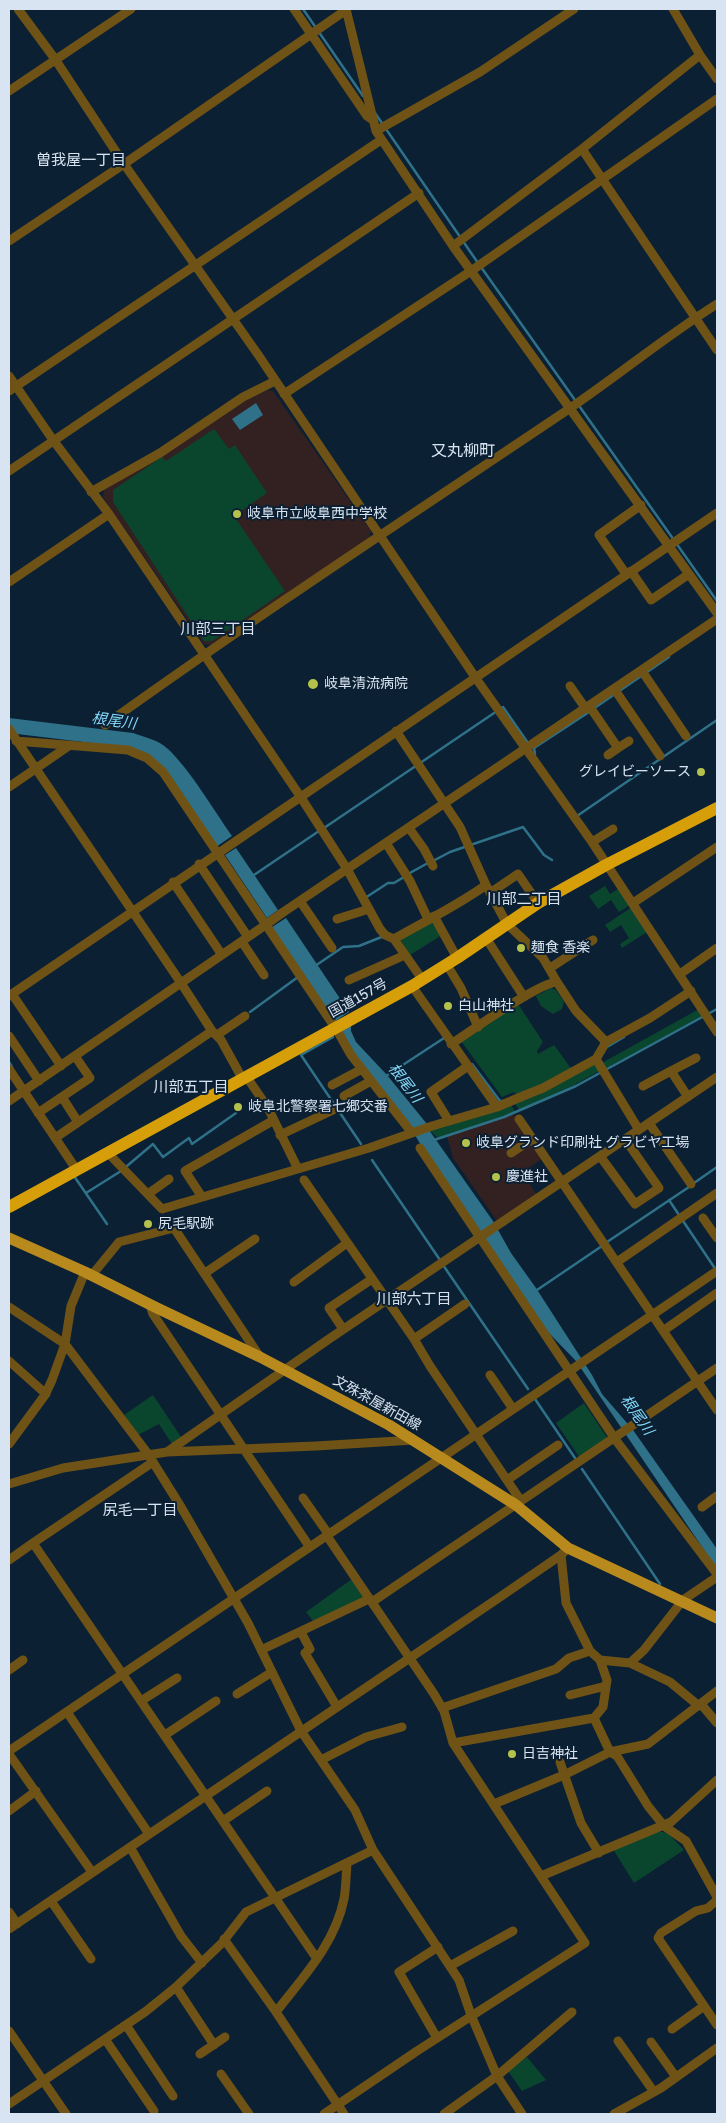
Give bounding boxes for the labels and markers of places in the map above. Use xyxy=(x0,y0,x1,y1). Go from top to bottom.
place label: 岐阜市立岐阜西中学校 xyxy=(247,506,387,522)
marker: 岐阜市立岐阜西中学校 xyxy=(231,508,243,520)
place label: 岐阜清流病院 xyxy=(324,676,408,692)
marker: 岐阜清流病院 xyxy=(306,677,320,691)
place label: グレイビーソース xyxy=(579,764,691,780)
marker: グレイビーソース xyxy=(695,766,707,778)
place label: 麺食 香楽 xyxy=(531,940,590,956)
marker: 麺食 香楽 xyxy=(515,942,527,954)
place label: 白山神社 xyxy=(458,998,514,1014)
marker: 白山神社 xyxy=(442,1000,454,1012)
place label: 岐阜北警察署七郷交番 xyxy=(248,1099,388,1115)
marker: 岐阜北警察署七郷交番 xyxy=(232,1101,244,1113)
place label: 岐阜グランド印刷社 グラビヤ工場 xyxy=(476,1135,689,1151)
marker: 岐阜グランド印刷社 グラビヤ工場 xyxy=(460,1137,472,1149)
place label: 慶進社 xyxy=(506,1169,548,1185)
marker: 慶進社 xyxy=(490,1171,502,1183)
place label: 尻毛駅跡 xyxy=(158,1216,214,1232)
marker: 尻毛駅跡 xyxy=(142,1218,154,1230)
place label: 日吉神社 xyxy=(522,1746,578,1762)
marker: 日吉神社 xyxy=(506,1748,518,1760)

